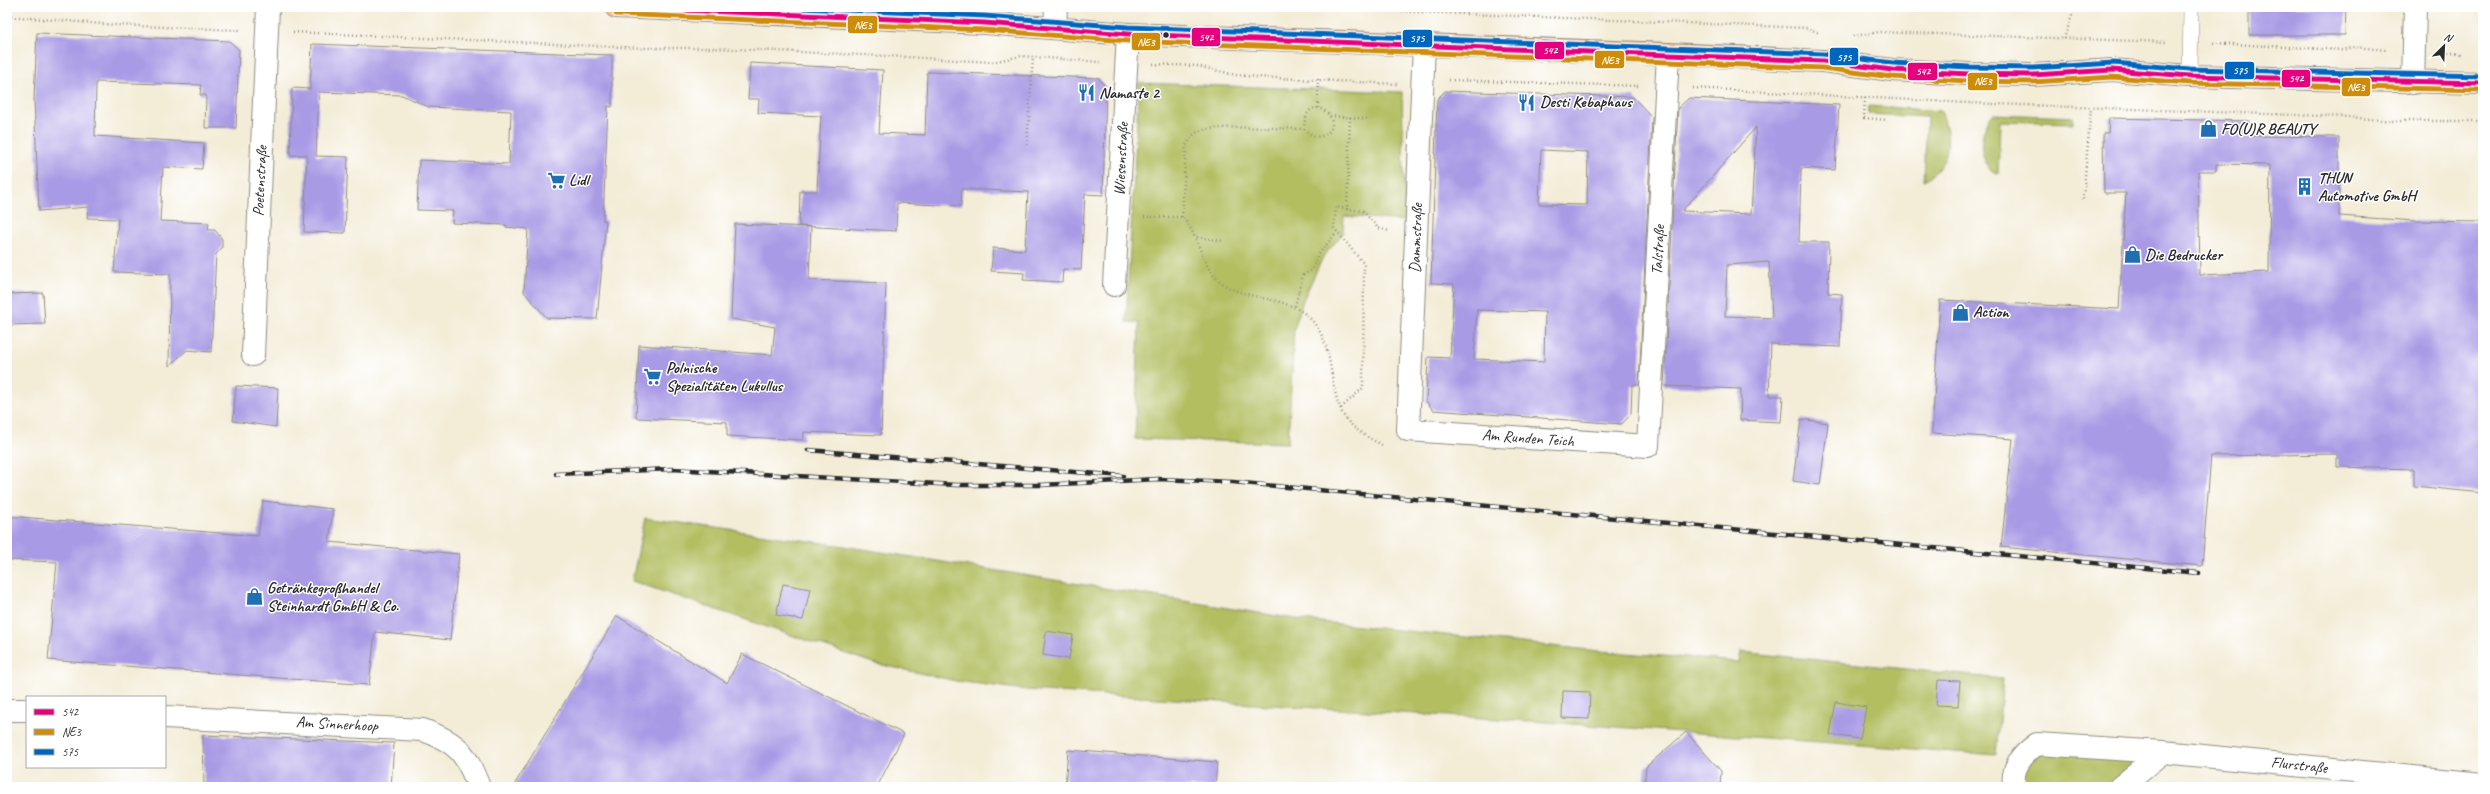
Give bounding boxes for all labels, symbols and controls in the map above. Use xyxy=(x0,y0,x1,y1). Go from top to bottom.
line badge: NE3 xyxy=(847,15,878,34)
text: NE3 xyxy=(854,18,873,32)
north arrow xyxy=(2424,26,2464,66)
line badge: 542 xyxy=(1191,27,1221,47)
line badge: 575 xyxy=(1402,29,1433,48)
text: N xyxy=(2442,29,2456,46)
unlabelled marker xyxy=(1161,30,1171,40)
text: 542 xyxy=(1199,30,1214,44)
text: 575 xyxy=(1410,31,1425,45)
line badge: NE3 xyxy=(1131,32,1161,51)
text: NE3 xyxy=(1137,35,1156,49)
line badge: 542 xyxy=(1534,41,1565,60)
text: 542 xyxy=(1543,43,1558,57)
line badge: 575 xyxy=(1829,47,1859,66)
line badge: NE3 xyxy=(1594,50,1625,69)
text: 575 xyxy=(1837,50,1852,64)
text: NE3 xyxy=(1601,53,1620,67)
line badge: 575 xyxy=(2224,61,2255,80)
line badge: 542 xyxy=(1907,62,1938,81)
text: 575 xyxy=(2233,63,2248,77)
text: 542 xyxy=(1916,64,1931,78)
line badge: 542 xyxy=(2281,69,2311,88)
text: 542 xyxy=(2289,71,2304,85)
line badge: NE3 xyxy=(1967,72,1998,91)
text: NE3 xyxy=(1974,74,1993,88)
line badge: NE3 xyxy=(2341,77,2371,97)
text: NE3 xyxy=(2347,80,2366,94)
restaurant icon: Namaste 2 xyxy=(1076,83,1096,103)
place label: Namaste 2 xyxy=(1099,83,1161,103)
restaurant icon: Desti Kebaphaus xyxy=(1517,92,1537,112)
place label: Desti Kebaphaus xyxy=(1540,92,1633,112)
shop icon: FO(U)R BEAUTY xyxy=(2198,119,2218,139)
place label: FO(U)R BEAUTY xyxy=(2221,119,2320,139)
street label: Wiesenstraße xyxy=(1109,120,1133,196)
street label: Poetenstraße xyxy=(248,143,272,217)
place label: THUN Automotive GmbH xyxy=(2318,168,2419,206)
supermarket icon: Lidl xyxy=(546,170,566,190)
place label: Lidl xyxy=(569,170,592,190)
building icon: THUN Automotive GmbH xyxy=(2295,177,2315,197)
street label: Dammstraße xyxy=(1405,201,1427,273)
street label: Talstraße xyxy=(1647,223,1669,276)
shop icon: Die Bedrucker xyxy=(2122,245,2142,265)
place label: Die Bedrucker xyxy=(2145,245,2224,265)
shop icon: Action xyxy=(1950,302,1970,322)
place label: Action xyxy=(1973,302,2010,322)
place label: Polnische Spezialitäten Lukullus xyxy=(666,358,784,396)
supermarket icon: Polnische Spezialitäten Lukullus xyxy=(643,367,663,387)
street label: Am Runden Teich xyxy=(1481,425,1575,451)
place label: Getränkegroßhandel Steinhardt GmbH & Co. xyxy=(267,578,399,616)
shop icon: Getränkegroßhandel Steinhardt GmbH & Co. xyxy=(244,587,264,607)
legend xyxy=(26,696,166,768)
text: 542 xyxy=(62,704,80,720)
street label: Am Sinnerhoop xyxy=(296,712,379,736)
text: NE3 xyxy=(62,724,83,740)
text: 575 xyxy=(62,744,79,760)
street label: Flurstraße xyxy=(2270,752,2330,778)

